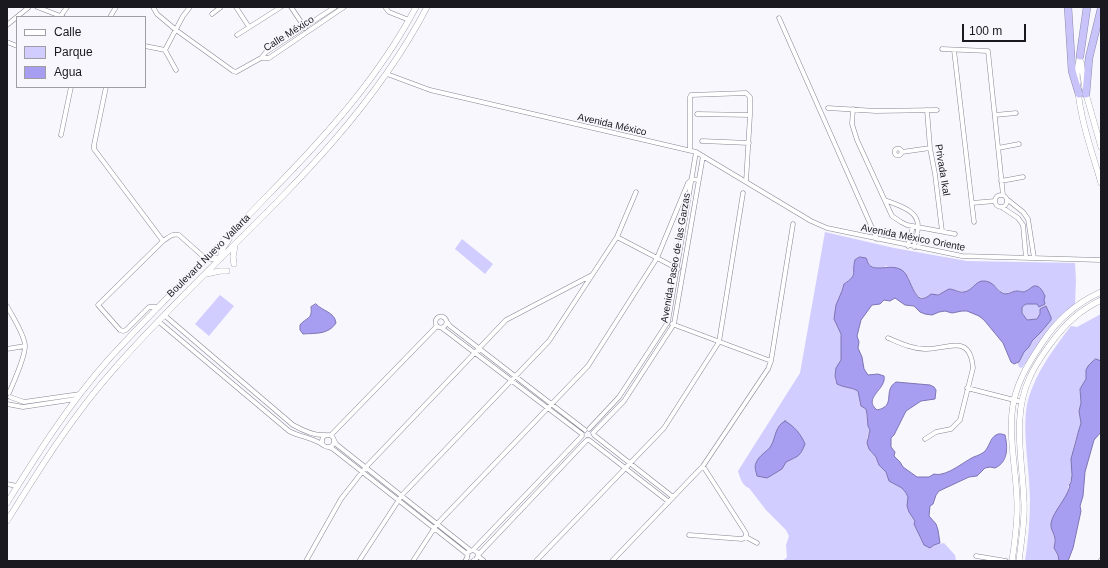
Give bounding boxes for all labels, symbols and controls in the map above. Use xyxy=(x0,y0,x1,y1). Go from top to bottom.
street label: Calle México xyxy=(262,14,316,54)
legend xyxy=(16,16,146,88)
scale bar xyxy=(964,16,1028,42)
text: 100 m xyxy=(969,24,1002,38)
text: Calle xyxy=(54,25,81,39)
text: Parque xyxy=(54,45,93,59)
text: Agua xyxy=(54,65,82,79)
street label: Avenida México xyxy=(576,111,648,139)
street label: Privada Ikal xyxy=(932,143,952,197)
street label: Avenida Paseo de las Garzas xyxy=(659,192,693,324)
street label: Boulevard Nuevo Vallarta xyxy=(165,212,253,300)
street label: Avenida México Oriente xyxy=(860,222,966,254)

